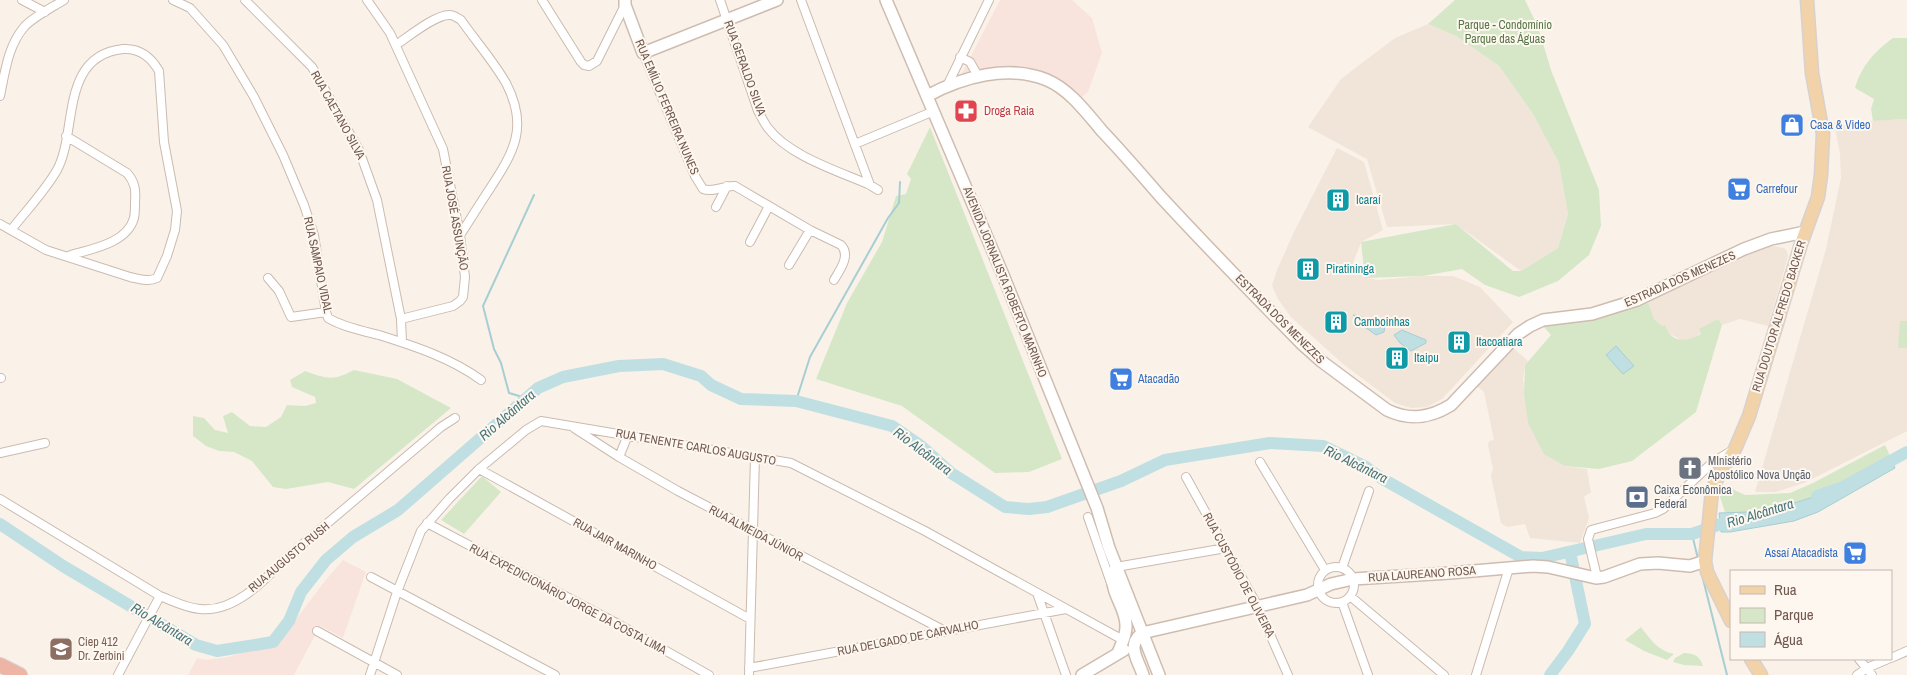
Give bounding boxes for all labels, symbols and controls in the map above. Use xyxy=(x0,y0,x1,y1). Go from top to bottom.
park label: Parque - Condomínio Parque das Águas xyxy=(1458,17,1552,47)
street label: RUA GERALDO SILVA xyxy=(720,18,770,118)
street label: RUA EMÍLIO FERREIRA NUNES xyxy=(631,37,703,177)
street label: RUA CAETANO SILVA xyxy=(307,68,369,163)
pharmacy icon: Droga Raia xyxy=(953,98,979,124)
place label: Droga Raia xyxy=(984,103,1035,119)
shop icon: Casa & Video xyxy=(1779,112,1805,138)
place label: Casa & Video xyxy=(1810,117,1871,133)
street label: RUA JOSÉ ASSUNÇÃO xyxy=(438,164,472,272)
supermarket icon: Carrefour xyxy=(1726,176,1752,202)
place label: Carrefour xyxy=(1756,181,1798,197)
street label: AVENIDA JORNALISTA ROBERTO MARINHO xyxy=(959,183,1051,380)
building icon: Icaraí xyxy=(1325,187,1351,213)
place label: Icaraí xyxy=(1356,192,1381,208)
street label: RUA SAMPAIO VIDAL xyxy=(300,215,336,315)
street label: RUA DOUTOR ALFREDO BACKER xyxy=(1748,238,1810,394)
street label: ESTRADA DOS MENEZES xyxy=(1622,247,1739,311)
building icon: Piratininga xyxy=(1295,256,1321,282)
place label: Piratininga xyxy=(1326,261,1375,277)
street label: ESTRADA DOS MENEZES xyxy=(1232,271,1328,367)
building icon: Camboinhas xyxy=(1323,309,1349,335)
place label: Camboinhas xyxy=(1354,314,1410,330)
building icon: Itacoatiara xyxy=(1446,329,1472,355)
place label: Itacoatiara xyxy=(1476,334,1523,350)
building icon: Itaipu xyxy=(1384,345,1410,371)
place label: Itaipu xyxy=(1414,350,1439,366)
supermarket icon: Atacadão xyxy=(1108,366,1134,392)
place label: Atacadão xyxy=(1137,371,1180,387)
water label: Rio Alcântara xyxy=(475,386,539,444)
water label: Rio Alcântara xyxy=(890,423,956,479)
street label: RUA TENENTE CARLOS AUGUSTO xyxy=(615,425,778,469)
water label: Rio Alcântara xyxy=(1321,441,1391,487)
place label: MInistério Apostólico Nova Unção xyxy=(1707,453,1811,483)
church icon: MInistério Apostólico Nova Unção xyxy=(1677,455,1703,481)
place label: Caixa Econômica Federal xyxy=(1654,482,1732,512)
bank icon: Caixa Econômica Federal xyxy=(1624,484,1650,510)
water label: Rio Alcântara xyxy=(1724,494,1796,532)
street label: RUA ALMEIDA JÚNIOR xyxy=(706,501,806,565)
street label: RUA CUSTÓDIO DE OLIVEIRA xyxy=(1199,510,1279,641)
street label: RUA JAIR MARINHO xyxy=(570,514,660,574)
street label: RUA AUGUSTO RUSH xyxy=(245,518,333,596)
street label: RUA EXPEDICIONÁRIO JORGE DA COSTA LIMA xyxy=(467,540,670,658)
supermarket icon: Assaí Atacadista xyxy=(1842,540,1868,566)
place label: Assaí Atacadista xyxy=(1764,545,1839,561)
street label: RUA LAUREANO ROSA xyxy=(1368,562,1477,586)
legend xyxy=(1730,570,1892,660)
text: Rua xyxy=(1774,579,1797,600)
water label: Rio Alcântara xyxy=(128,599,196,649)
text: Parque xyxy=(1774,604,1814,625)
street label: RUA DELGADO DE CARVALHO xyxy=(836,616,980,660)
text: Água xyxy=(1773,629,1803,650)
place label: Ciep 412 Dr. Zerbini xyxy=(78,634,125,664)
school or university icon: Ciep 412 Dr. Zerbini xyxy=(48,636,74,662)

